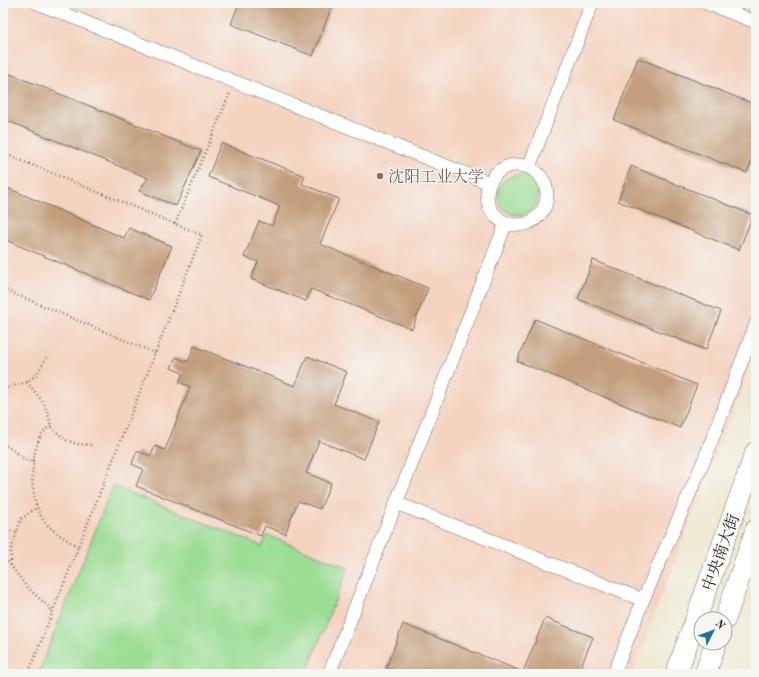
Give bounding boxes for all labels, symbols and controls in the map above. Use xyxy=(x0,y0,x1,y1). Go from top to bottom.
place label: 沈阳工业大学 xyxy=(388,168,484,186)
marker: 沈阳工业大学 xyxy=(375,171,385,181)
street label: 中央南大街 xyxy=(699,512,743,593)
north arrow xyxy=(693,611,733,651)
text: N xyxy=(712,619,727,633)

